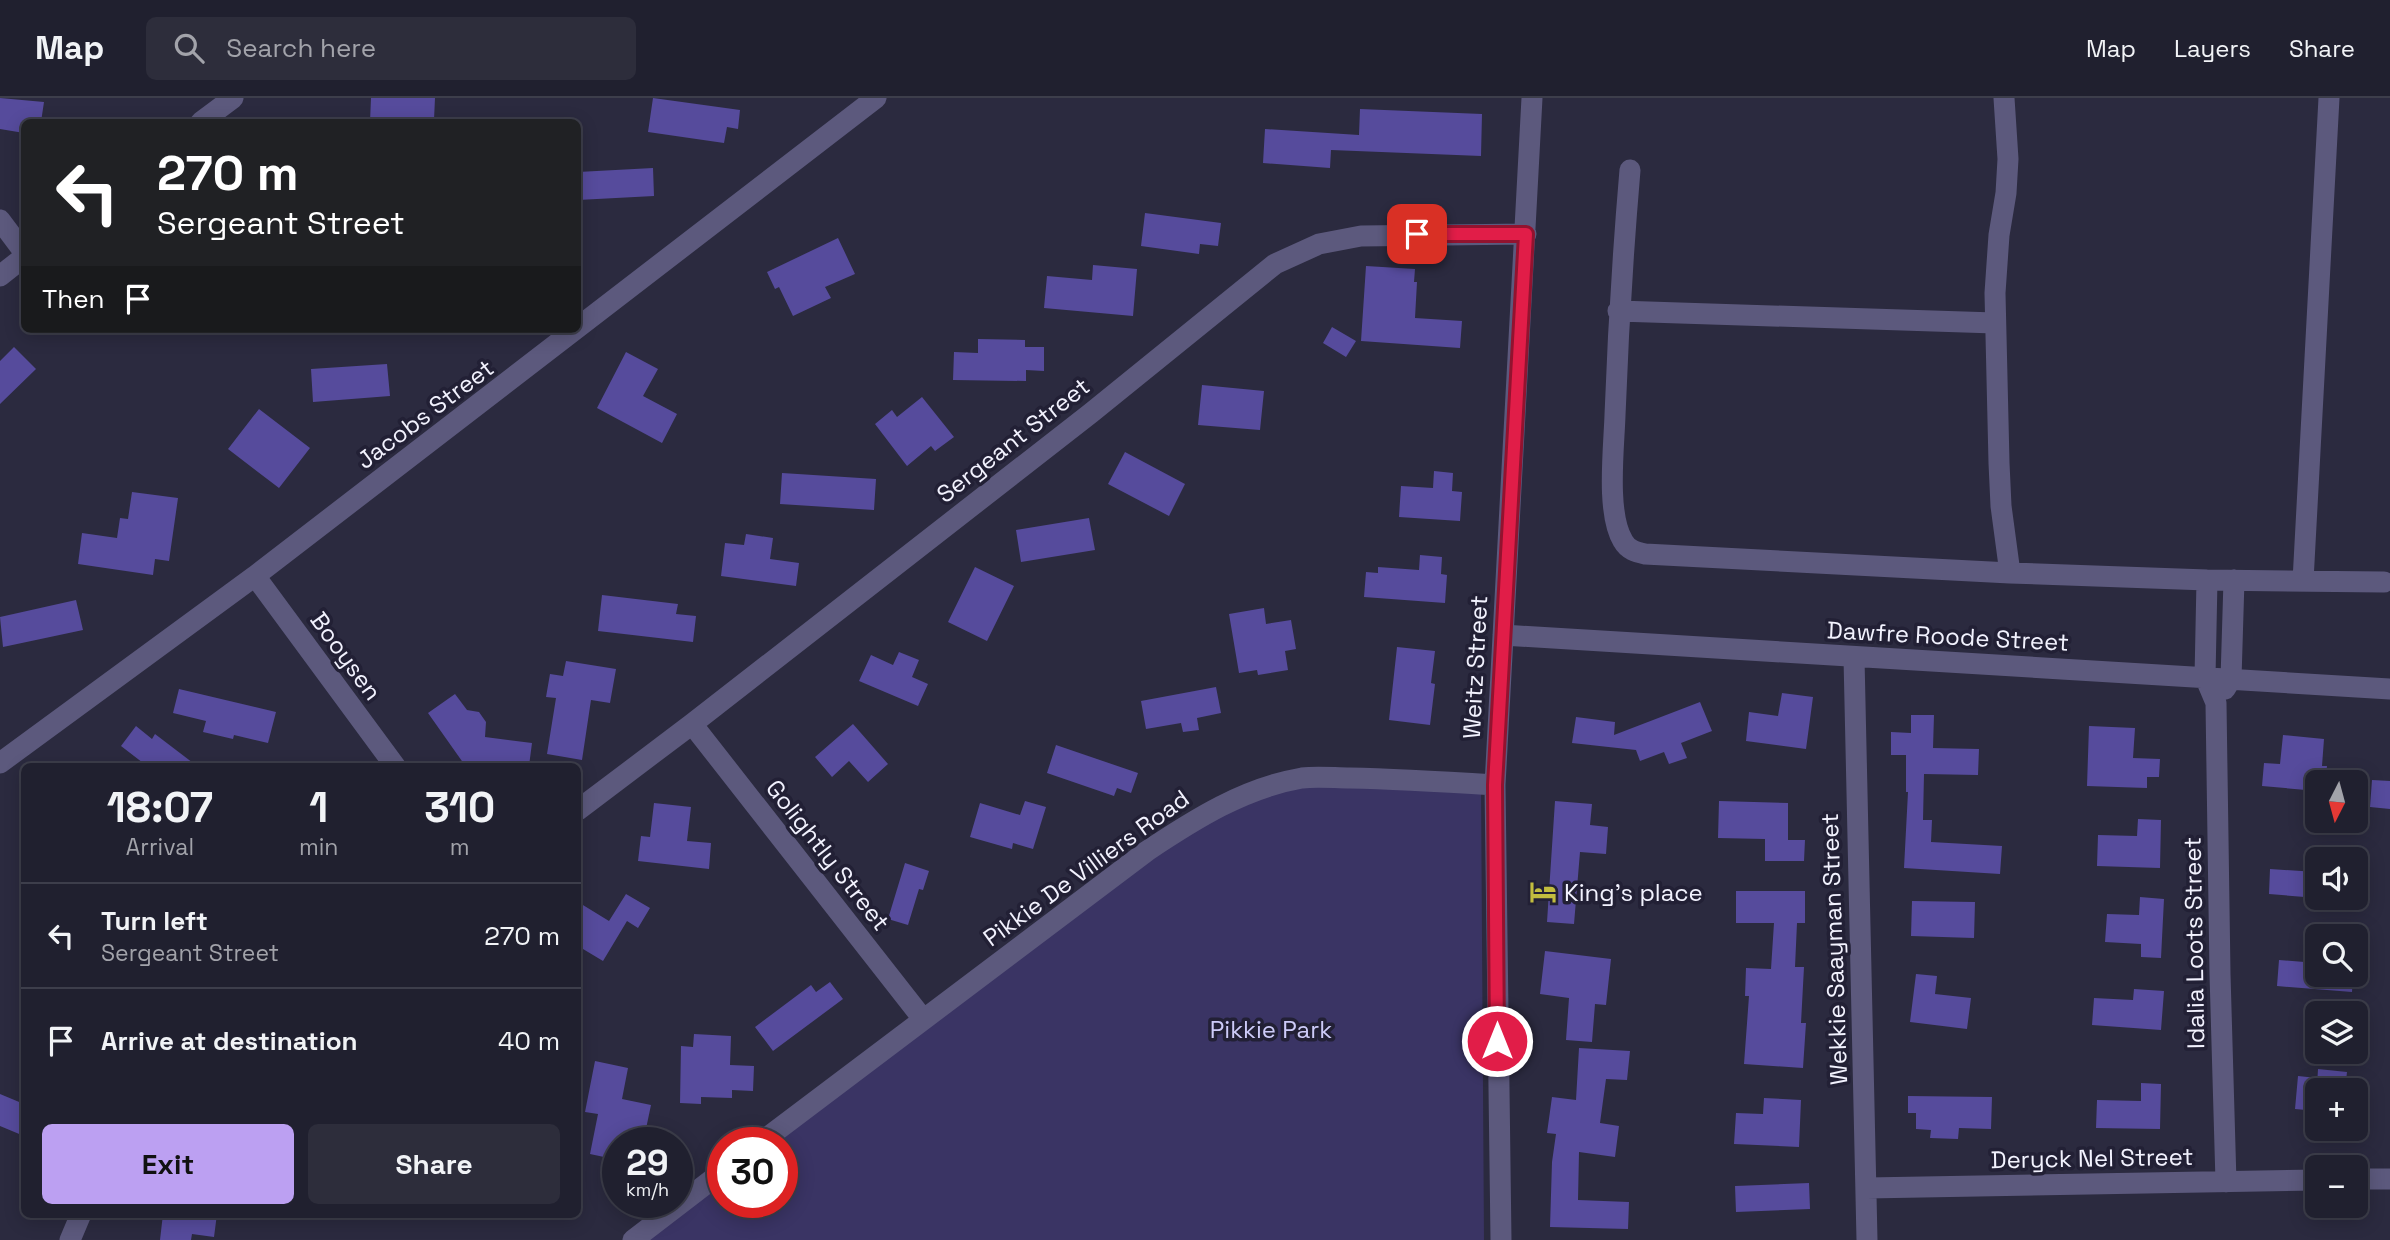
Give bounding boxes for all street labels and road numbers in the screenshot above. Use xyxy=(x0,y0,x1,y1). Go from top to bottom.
street label: Jacobs Street xyxy=(350,352,500,476)
street label: Sergeant Street xyxy=(930,371,1096,509)
street label: Weitz Street xyxy=(1456,594,1494,740)
street label: Booysen xyxy=(304,606,388,706)
street label: Dawfre Roode Street xyxy=(1826,614,2070,658)
street label: Golightly Street xyxy=(759,773,897,937)
street label: Pikkie De Villiers Road xyxy=(977,783,1195,953)
street label: Wekkie Saayman Street xyxy=(1814,812,1854,1086)
street label: Idalia Loots Street xyxy=(2177,837,2211,1049)
street label: Deryck Nel Street xyxy=(1990,1141,2194,1175)

